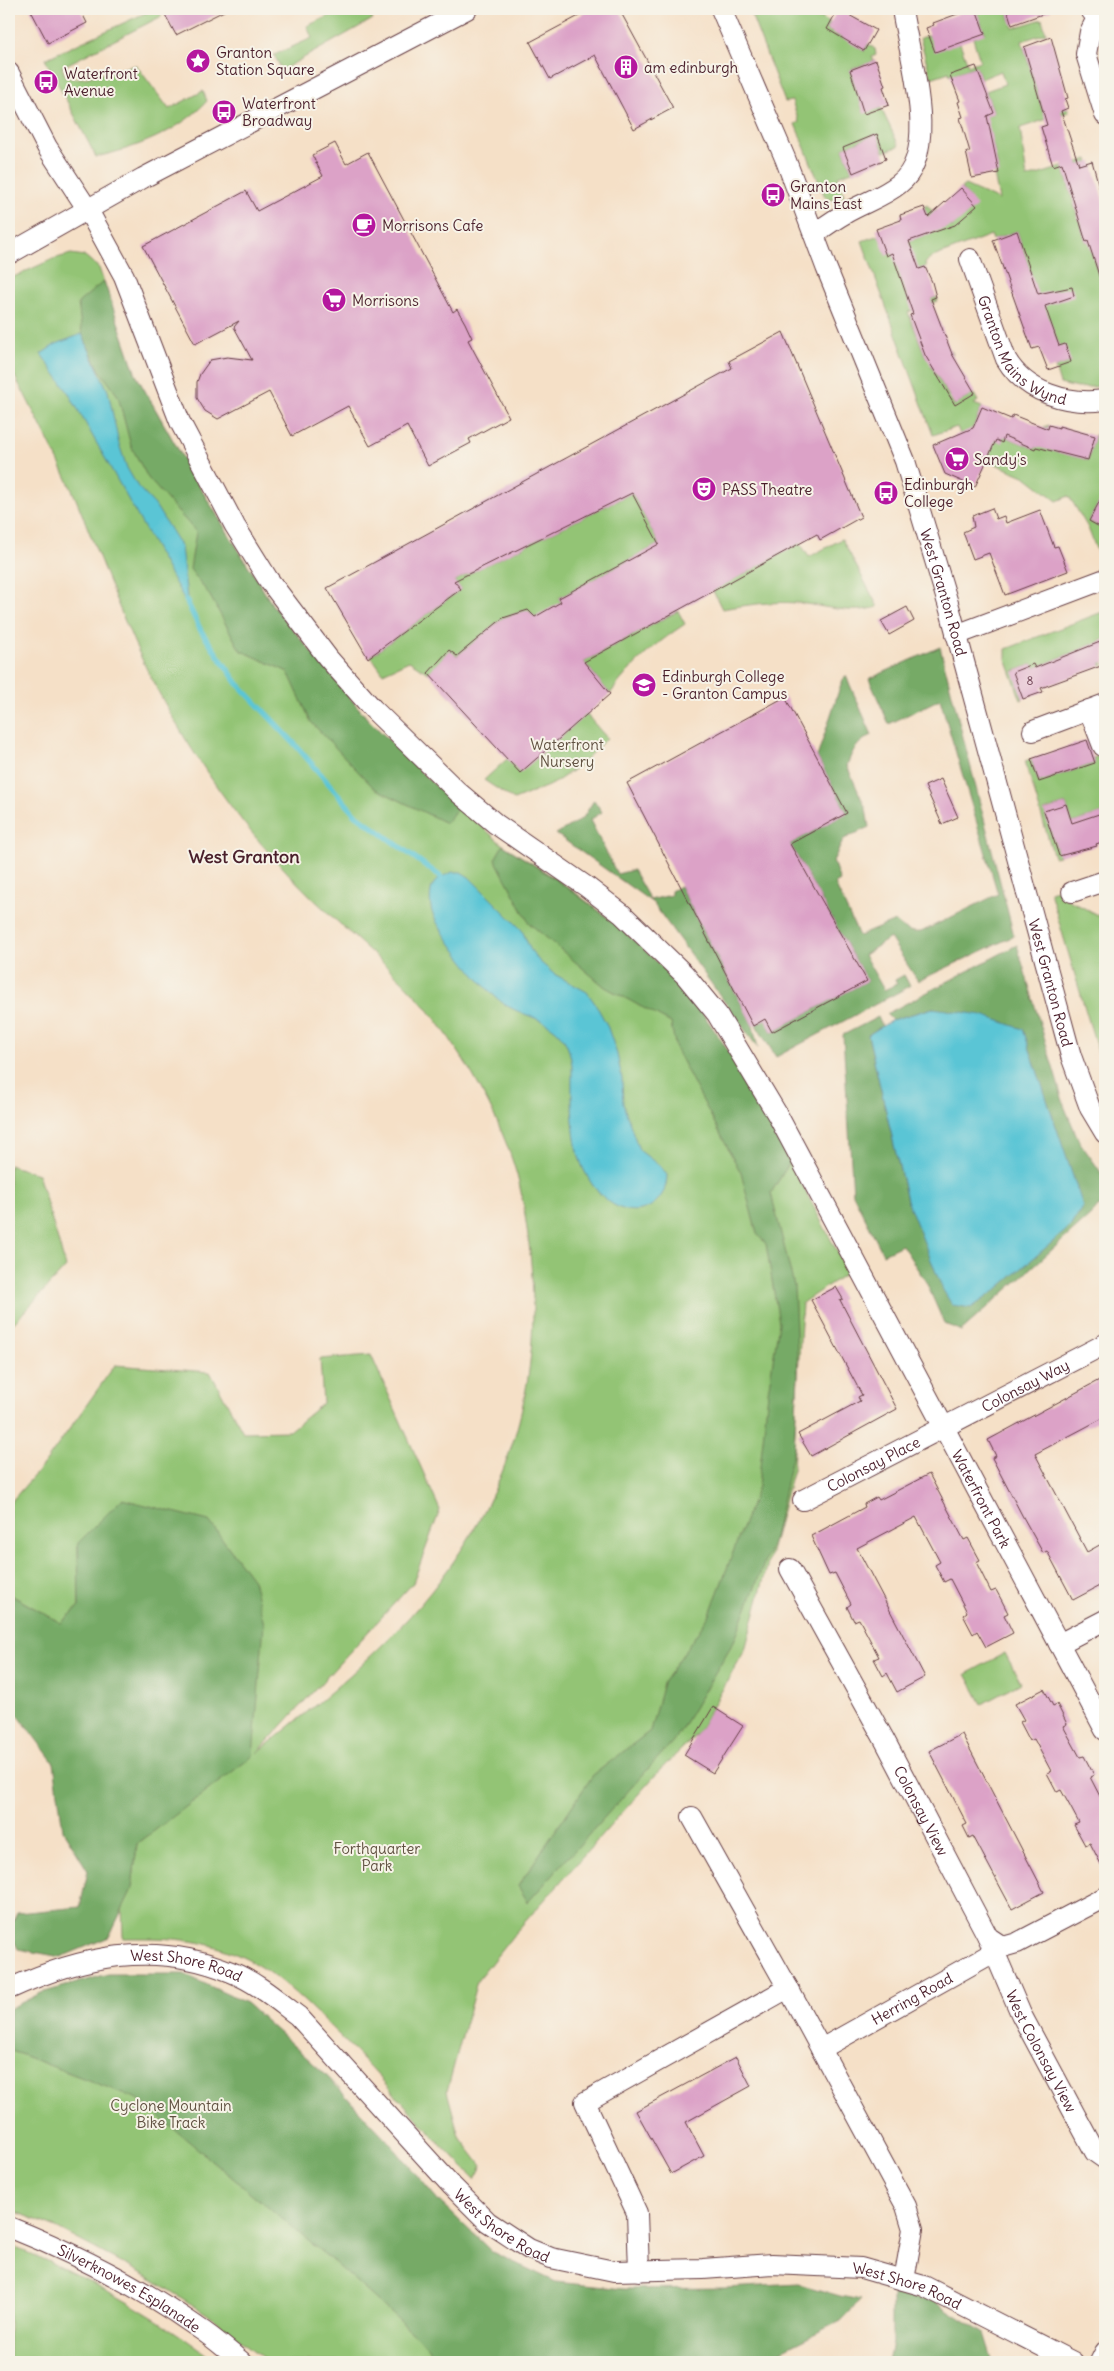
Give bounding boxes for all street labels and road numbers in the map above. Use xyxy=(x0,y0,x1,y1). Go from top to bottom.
street label: Granton Mains Wynd xyxy=(974,292,1069,408)
street label: West Granton Road xyxy=(916,526,972,658)
street label: West Granton Road xyxy=(1025,917,1078,1049)
street label: Colonsay Way xyxy=(978,1355,1072,1416)
street label: Colonsay Place xyxy=(823,1432,923,1496)
street label: Waterfront Park xyxy=(948,1446,1016,1551)
street label: Colonsay View xyxy=(890,1762,953,1859)
street label: West Shore Road xyxy=(130,1945,246,1985)
street label: Herring Road xyxy=(868,1968,956,2028)
street label: West Colonsay View xyxy=(1002,1987,1081,2116)
street label: West Shore Road xyxy=(450,2184,553,2266)
street label: Silverknowes Esplanade xyxy=(55,2240,205,2336)
street label: West Shore Road xyxy=(852,2258,965,2313)

